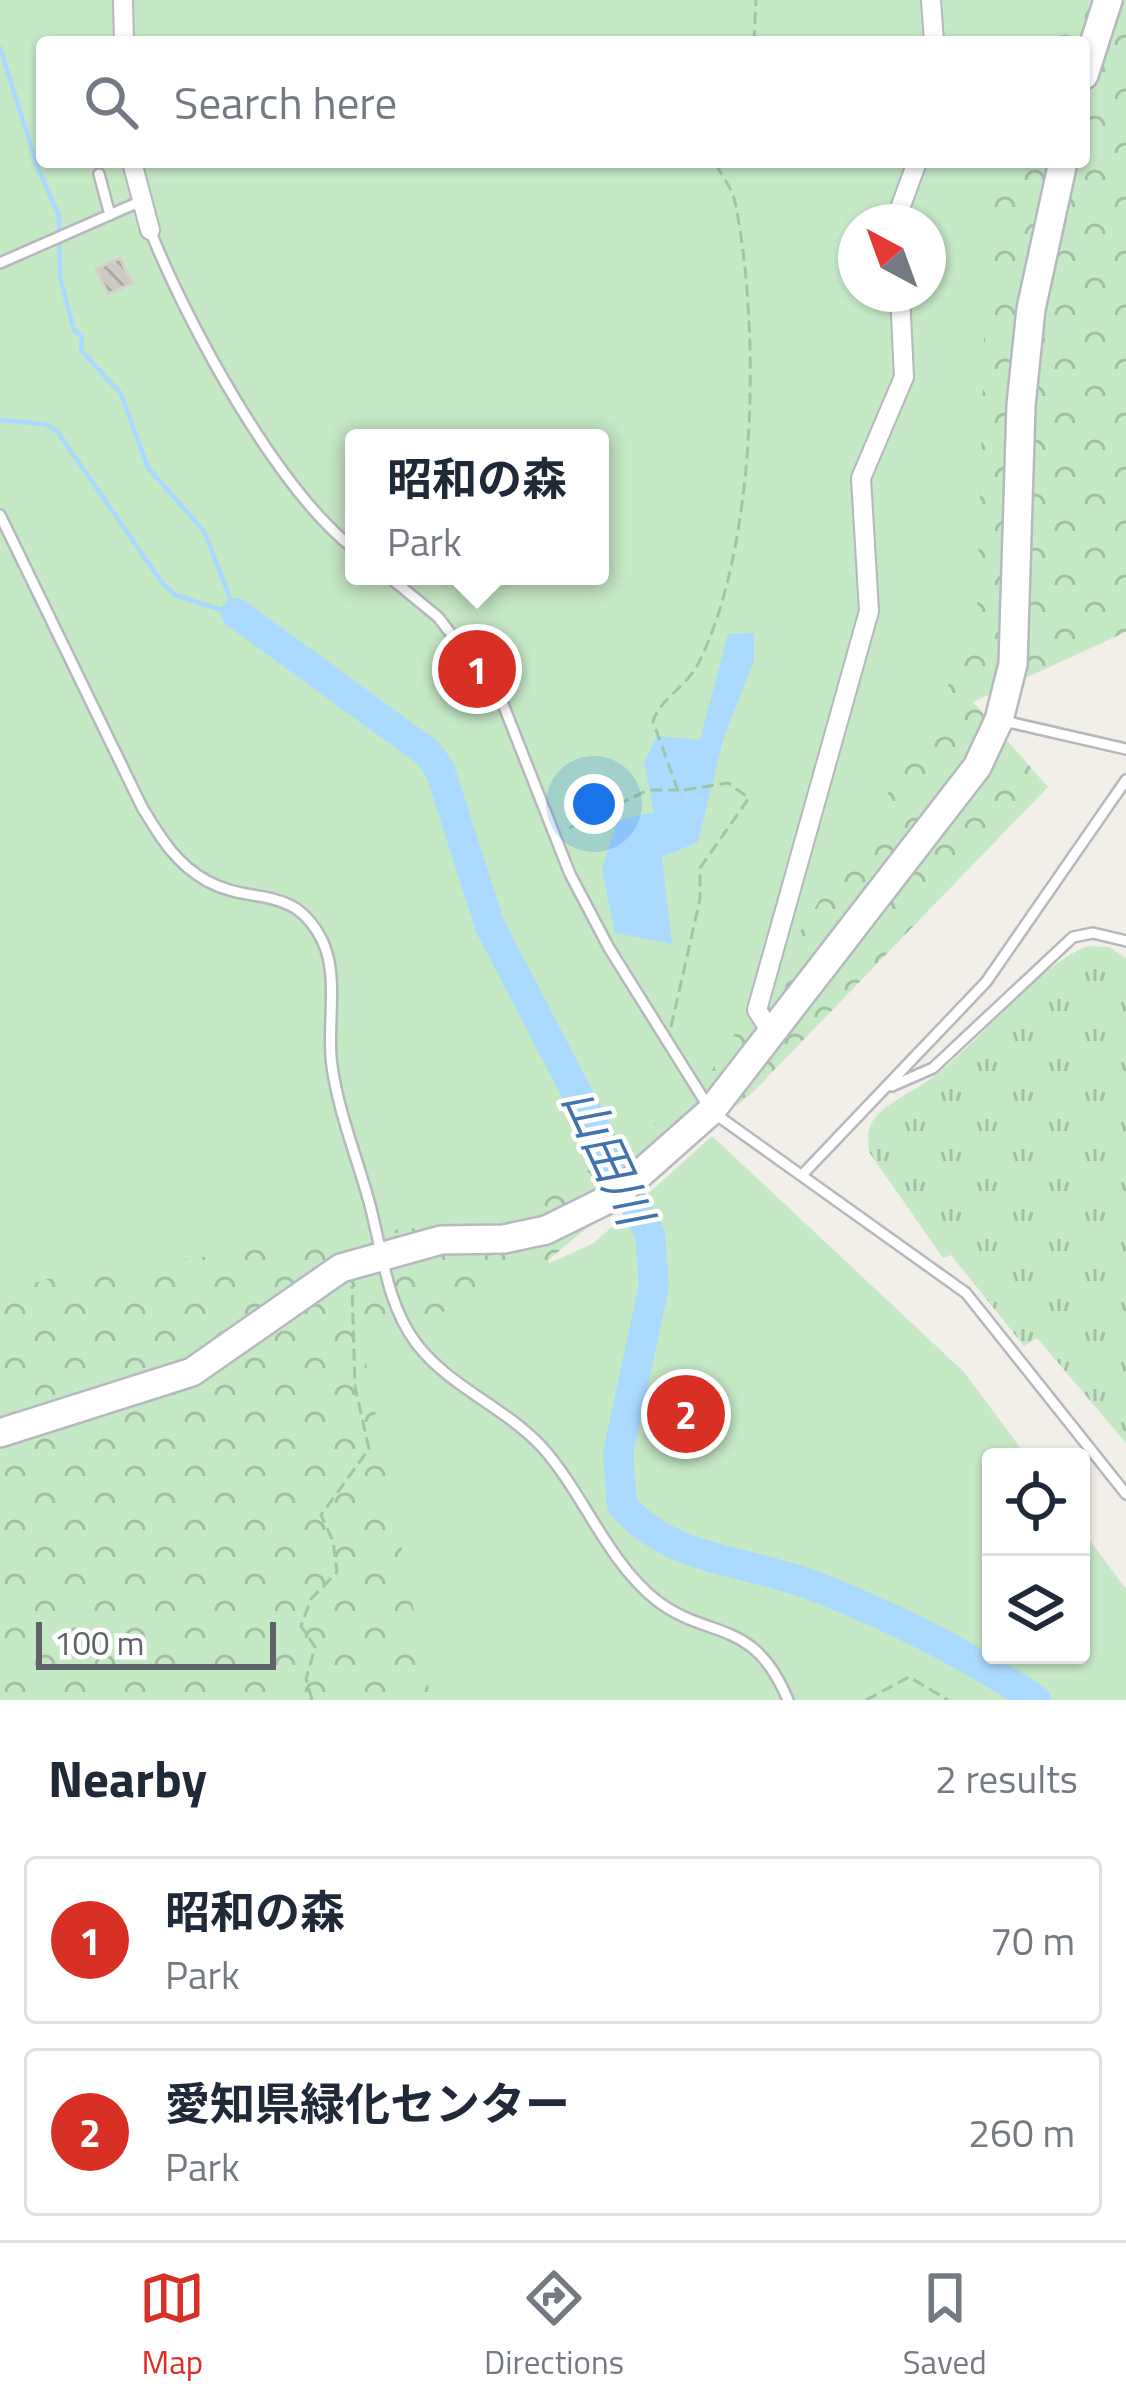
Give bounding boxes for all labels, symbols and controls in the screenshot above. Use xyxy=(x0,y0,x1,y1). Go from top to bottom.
search box xyxy=(36,36,1090,168)
text: Search here xyxy=(174,68,397,136)
icon: search xyxy=(78,69,144,135)
north arrow xyxy=(838,204,946,312)
popup xyxy=(345,429,609,585)
text: 昭和の森 xyxy=(387,444,567,512)
text: Park xyxy=(387,512,462,571)
pin: 1 xyxy=(438,624,516,714)
your location xyxy=(564,774,624,834)
water label: 山田川 xyxy=(544,1075,674,1241)
pin: 2 xyxy=(647,1369,725,1459)
map controls xyxy=(982,1448,1090,1664)
button: locate xyxy=(982,1448,1090,1556)
button: layers xyxy=(982,1556,1090,1664)
scale bar xyxy=(36,1616,276,1669)
text: 100 m xyxy=(54,1618,144,1668)
text: Nearby xyxy=(48,1739,207,1817)
text: 2 results xyxy=(935,1749,1078,1808)
text: 昭和の森 xyxy=(165,1877,345,1945)
text: 1 xyxy=(79,1911,101,1970)
text: 70 m xyxy=(990,1911,1075,1970)
text: Park xyxy=(165,1945,240,2004)
text: 愛知県緑化センター xyxy=(165,2069,570,2137)
text: 2 xyxy=(79,2103,101,2162)
text: 260 m xyxy=(968,2103,1075,2162)
text: Park xyxy=(165,2137,240,2196)
tab: Map xyxy=(139,2265,205,2387)
tab: Directions xyxy=(484,2265,624,2387)
tab: Saved xyxy=(903,2265,987,2387)

